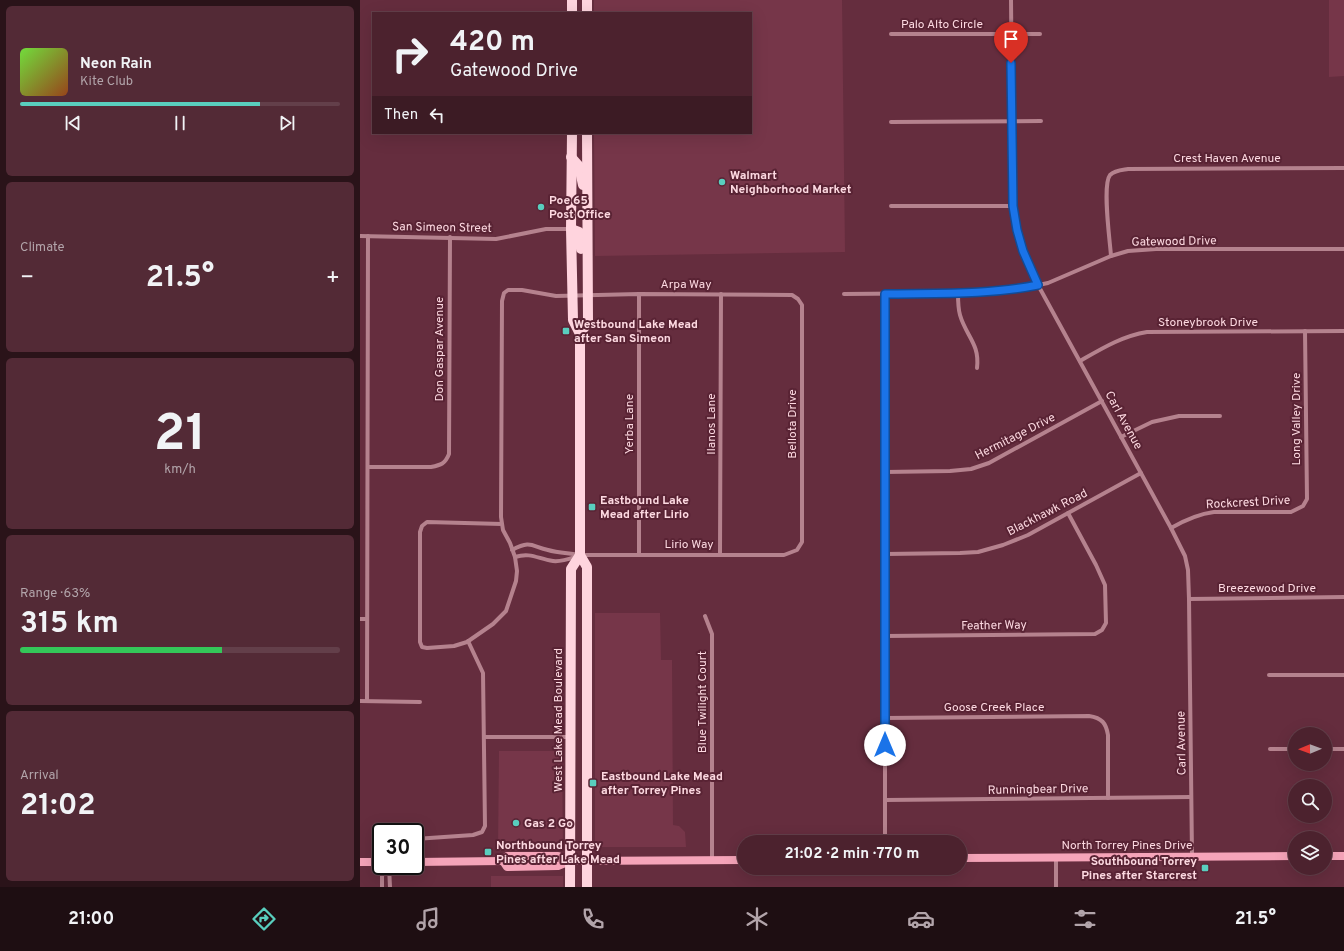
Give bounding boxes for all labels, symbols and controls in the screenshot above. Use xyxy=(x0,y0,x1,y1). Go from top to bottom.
street label: Palo Alto Circle xyxy=(901,17,983,33)
pin xyxy=(994,22,1028,63)
text: 420 m xyxy=(450,25,535,61)
icon: right xyxy=(384,28,436,80)
icon: arrive xyxy=(1000,28,1022,50)
text: Neon Rain xyxy=(80,55,152,74)
text: Gatewood Drive xyxy=(450,60,578,83)
text: Kite Club xyxy=(80,74,133,90)
icon: left xyxy=(426,104,448,126)
text: Then xyxy=(384,106,418,125)
icon: previous xyxy=(62,112,84,134)
icon: pause xyxy=(169,112,191,134)
icon: next xyxy=(276,112,298,134)
street label: Crest Haven Avenue xyxy=(1173,151,1281,167)
place label: Walmart Neighborhood Market xyxy=(730,168,852,198)
marker: Walmart Neighborhood Market xyxy=(717,177,727,187)
place label: Poe 65 Post Office xyxy=(549,193,611,223)
marker: Poe 65 Post Office xyxy=(536,202,546,212)
street label: San Simeon Street xyxy=(392,219,492,237)
street label: Gatewood Drive xyxy=(1131,233,1217,251)
text: Climate xyxy=(20,240,65,256)
text: 21.5° xyxy=(146,260,214,297)
text: − xyxy=(20,265,34,292)
text: + xyxy=(326,265,340,292)
street label: Arpa Way xyxy=(660,277,712,293)
street label: Don Gaspar Avenue xyxy=(432,296,448,402)
street label: Stoneybrook Drive xyxy=(1158,315,1258,331)
place label: Westbound Lake Mead after San Simeon xyxy=(574,317,698,347)
marker: Westbound Lake Mead after San Simeon xyxy=(561,326,571,336)
street label: Long Valley Drive xyxy=(1289,373,1305,465)
street label: Carl Avenue xyxy=(1101,388,1146,453)
street label: Bellota Drive xyxy=(785,389,801,459)
street label: Ilanos Lane xyxy=(704,393,720,455)
street label: Yerba Lane xyxy=(622,394,638,454)
text: 21 xyxy=(154,403,206,469)
street label: Hermitage Drive xyxy=(973,410,1058,464)
text: km/h xyxy=(164,462,196,478)
street label: Blackhawk Road xyxy=(1004,486,1090,540)
place label: Eastbound Lake Mead after Lirio xyxy=(600,493,689,523)
street label: Rockcrest Drive xyxy=(1205,493,1291,513)
marker: Eastbound Lake Mead after Lirio xyxy=(587,502,597,512)
street label: Lirio Way xyxy=(664,537,714,553)
street label: Breezewood Drive xyxy=(1218,581,1316,597)
text: Range · 63% xyxy=(20,586,90,602)
text: 315 km xyxy=(20,606,119,643)
street label: Feather Way xyxy=(961,617,1027,635)
street label: West Lake Mead Boulevard xyxy=(551,648,567,792)
street label: Blue Twilight Court xyxy=(695,651,711,753)
street label: Goose Creek Place xyxy=(944,700,1044,716)
street label: Carl Avenue xyxy=(1173,711,1191,775)
position arrow xyxy=(864,724,906,766)
north arrow xyxy=(1288,727,1332,771)
map controls xyxy=(1288,727,1332,875)
text: Arrival xyxy=(20,768,59,784)
place label: Eastbound Lake Mead after Torrey Pines xyxy=(601,769,723,799)
marker: Eastbound Lake Mead after Torrey Pines xyxy=(588,778,598,788)
button: search xyxy=(1288,779,1332,823)
street label: Runningbear Drive xyxy=(988,781,1089,799)
text: 21:02 xyxy=(20,788,96,825)
place label: Gas 2 Go xyxy=(524,816,573,832)
marker: Gas 2 Go xyxy=(511,818,521,828)
speed limit sign: 30 xyxy=(372,823,424,875)
button: layers xyxy=(1288,831,1332,875)
place label: Northbound Torrey Pines after Lake Mead xyxy=(496,838,620,868)
street label: North Torrey Pines Drive xyxy=(1061,838,1193,854)
text: 21:02 · 2 min · 770 m xyxy=(785,845,919,864)
marker: Northbound Torrey Pines after Lake Mead xyxy=(483,847,493,857)
place label: Southbound Torrey Pines after Starcrest xyxy=(1081,854,1197,884)
marker: Southbound Torrey Pines after Starcrest xyxy=(1200,863,1210,873)
icon: directions xyxy=(250,905,278,933)
icon: music xyxy=(414,905,442,933)
icon: phone xyxy=(579,905,607,933)
icon: climate xyxy=(743,905,771,933)
icon: car xyxy=(907,905,935,933)
icon: filters xyxy=(1071,905,1099,933)
text: 21:00 xyxy=(68,908,114,931)
text: 21.5° xyxy=(1235,908,1276,931)

